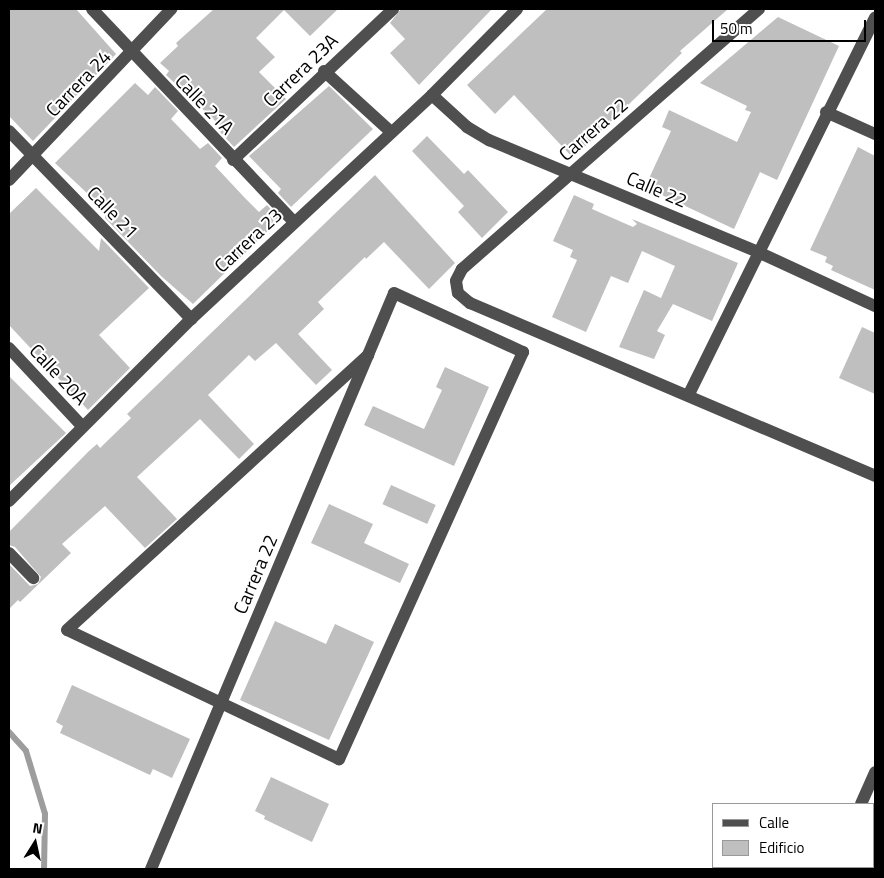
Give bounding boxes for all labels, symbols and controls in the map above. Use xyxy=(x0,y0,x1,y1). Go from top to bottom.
scale bar xyxy=(714,10,868,42)
text: 50 m xyxy=(720,17,753,40)
street label: Carrera 23A xyxy=(258,29,342,111)
street label: Carrera 24 xyxy=(41,45,115,121)
street label: Calle 21A xyxy=(171,69,239,139)
street label: Carrera 22 xyxy=(554,93,632,165)
street label: Calle 22 xyxy=(623,166,691,212)
street label: Calle 21 xyxy=(83,181,143,243)
street label: Carrera 23 xyxy=(210,203,286,277)
street label: Calle 20A xyxy=(25,339,93,409)
street label: Carrera 22 xyxy=(228,531,282,617)
legend xyxy=(712,803,874,868)
text: Calle xyxy=(759,811,789,834)
text: N xyxy=(31,817,44,839)
north arrow xyxy=(10,818,60,868)
text: Edificio xyxy=(759,836,804,859)

